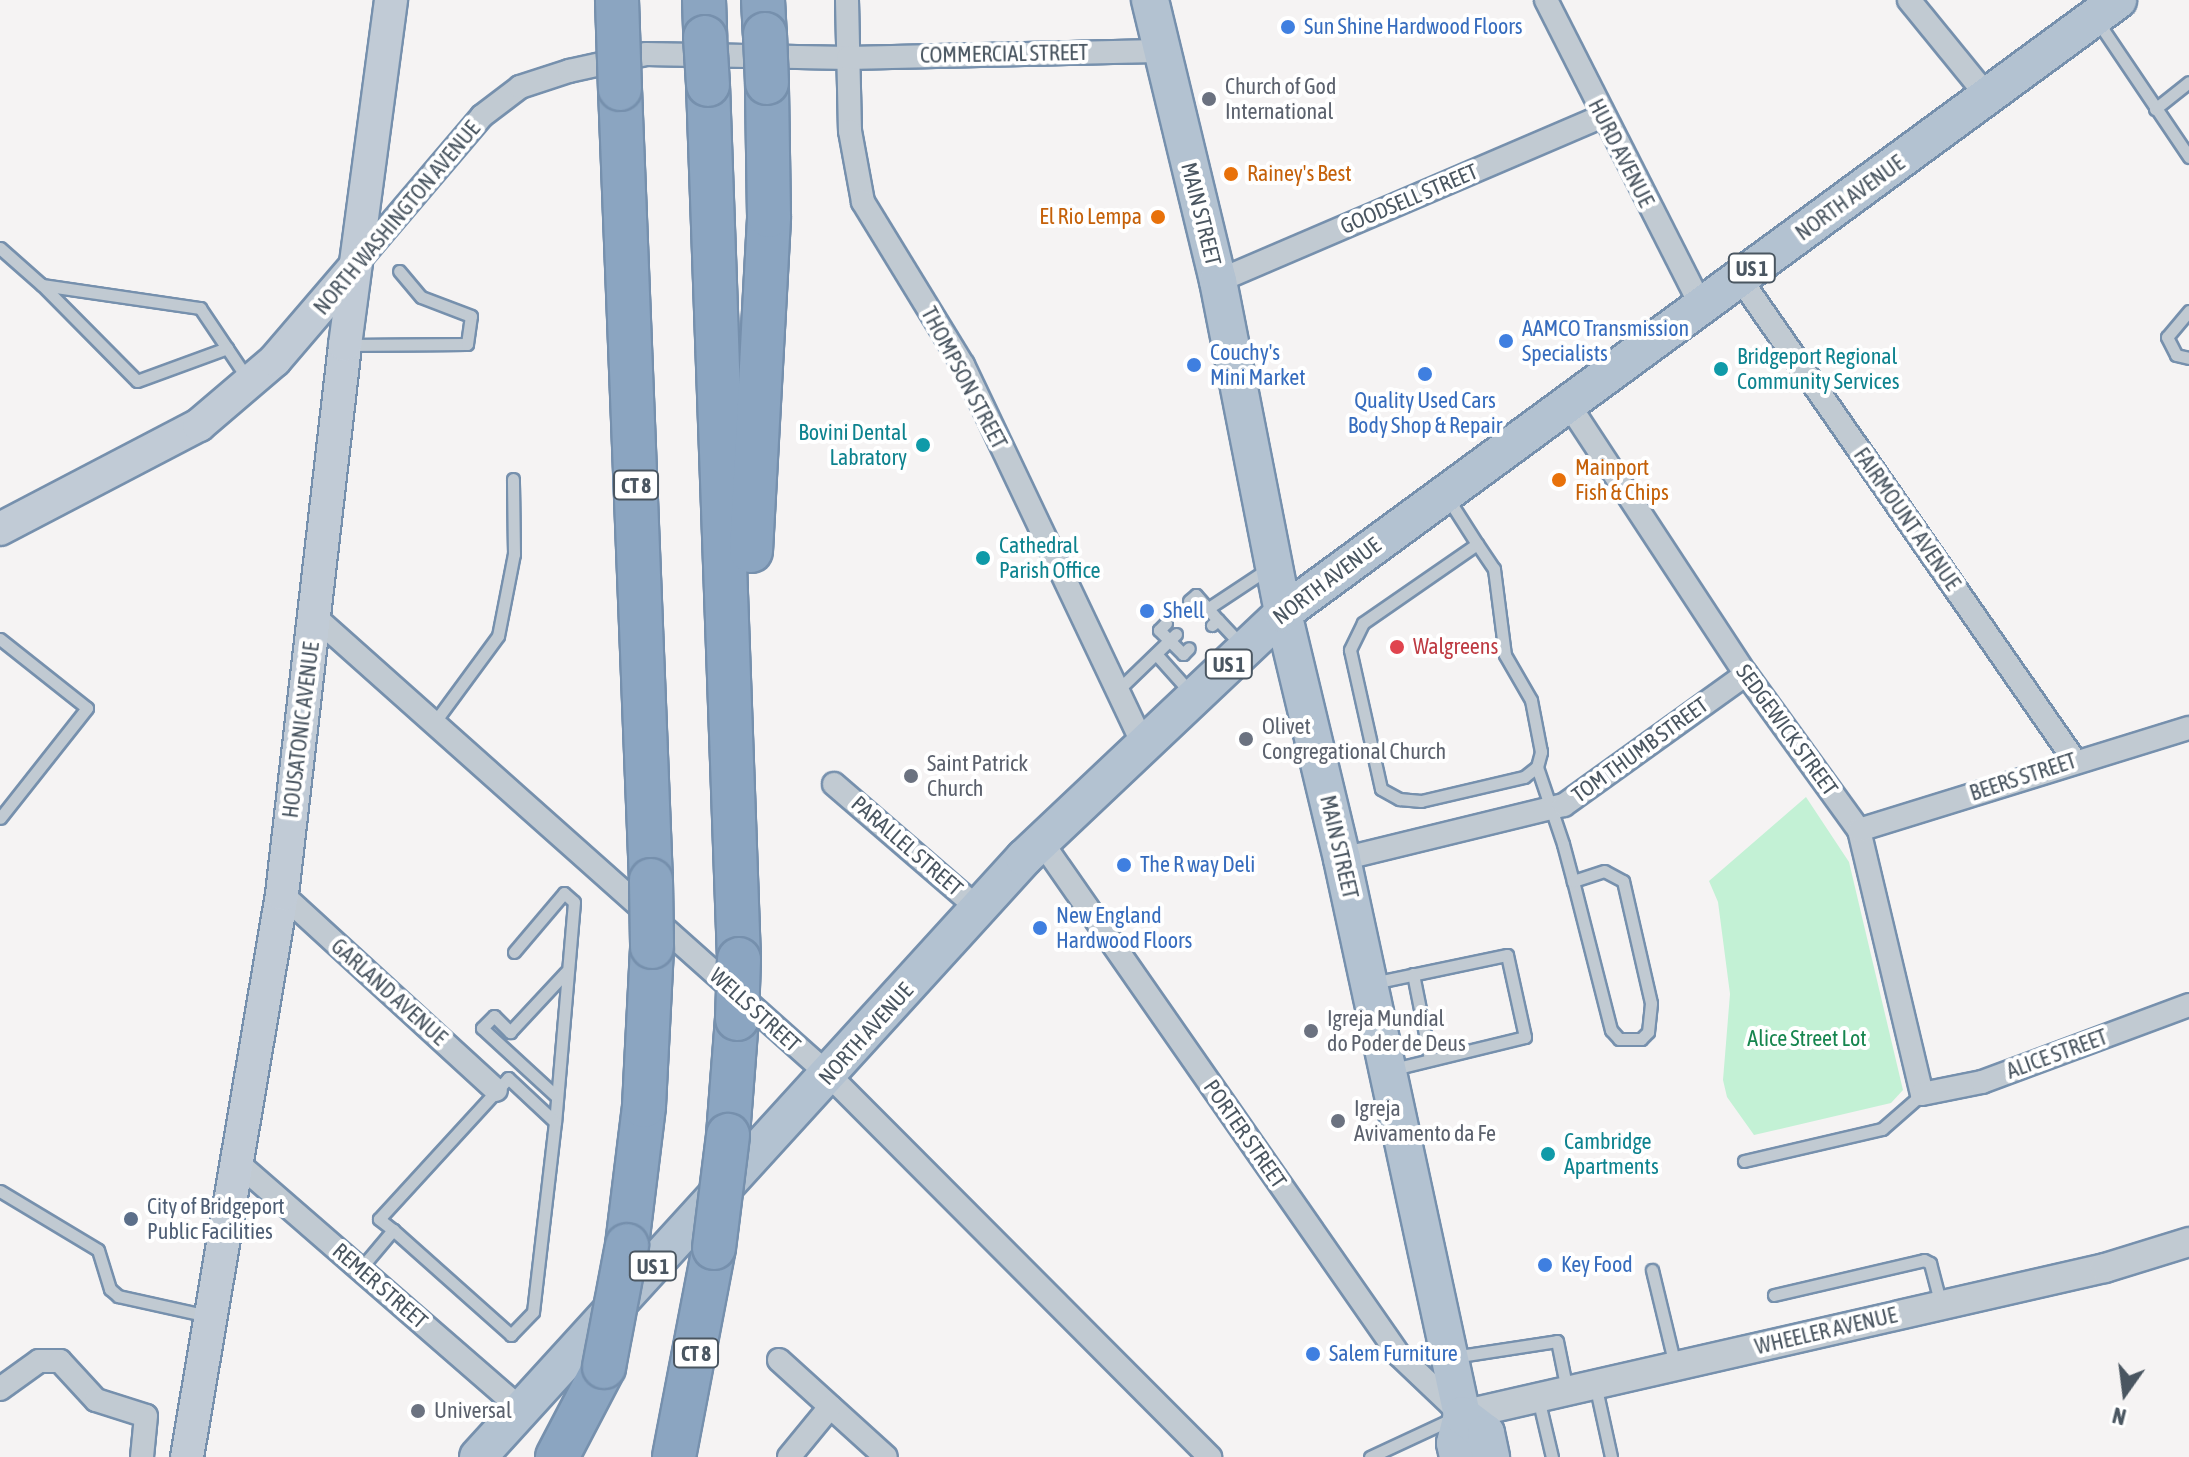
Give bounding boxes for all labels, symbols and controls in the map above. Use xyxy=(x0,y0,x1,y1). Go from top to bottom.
place label: Sun Shine Hardwood Floors xyxy=(1304,14,1523,40)
marker: Sun Shine Hardwood Floors xyxy=(1279,18,1297,36)
street label: COMMERCIAL STREET xyxy=(920,39,1088,69)
place label: Church of God International xyxy=(1225,73,1336,124)
marker: Church of God International xyxy=(1200,90,1218,108)
street label: HURD AVENUE xyxy=(1582,94,1660,212)
street label: NORTH WASHINGTON AVENUE xyxy=(308,116,486,320)
street label: NORTH AVENUE xyxy=(1790,150,1910,246)
street label: GOODSELL STREET xyxy=(1336,158,1482,240)
street label: MAIN STREET xyxy=(1175,160,1227,268)
place label: Rainey's Best xyxy=(1247,161,1352,187)
marker: Rainey's Best xyxy=(1222,165,1240,183)
place label: El Rio Lempa xyxy=(1039,204,1142,230)
marker: El Rio Lempa xyxy=(1149,208,1167,226)
road number: US 1 xyxy=(1726,252,1778,284)
street label: THOMPSON STREET xyxy=(915,302,1013,454)
place label: AAMCO Transmission Specialists xyxy=(1522,315,1689,366)
marker: AAMCO Transmission Specialists xyxy=(1497,332,1515,350)
place label: Couchy's Mini Market xyxy=(1210,339,1306,390)
place label: Bridgeport Regional Community Services xyxy=(1737,343,1899,394)
marker: Couchy's Mini Market xyxy=(1185,356,1203,374)
marker: Bridgeport Regional Community Services xyxy=(1712,360,1730,378)
marker: Quality Used Cars Body Shop & Repair xyxy=(1416,365,1434,383)
place label: Quality Used Cars Body Shop & Repair xyxy=(1348,387,1502,438)
place label: Bovini Dental Labratory xyxy=(798,419,907,470)
marker: Bovini Dental Labratory xyxy=(914,436,932,454)
street label: FAIRMOUNT AVENUE xyxy=(1848,443,1966,595)
place label: Mainport Fish & Chips xyxy=(1575,454,1669,506)
road number: CT 8 xyxy=(612,469,660,501)
marker: Mainport Fish & Chips xyxy=(1550,471,1568,489)
place label: Cathedral Parish Office xyxy=(999,532,1101,584)
street label: NORTH AVENUE xyxy=(1268,532,1386,630)
marker: Cathedral Parish Office xyxy=(974,549,992,567)
place label: Shell xyxy=(1163,598,1205,624)
marker: Shell xyxy=(1138,602,1156,620)
place label: Walgreens xyxy=(1413,634,1498,660)
marker: Walgreens xyxy=(1388,638,1406,656)
street label: HOUSATONIC AVENUE xyxy=(277,640,325,820)
road number: US 1 xyxy=(1203,648,1255,680)
street label: SEDGEWICK STREET xyxy=(1731,659,1843,801)
street label: TOM THUMB STREET xyxy=(1567,692,1713,808)
place label: Olivet Congregational Church xyxy=(1262,713,1446,764)
marker: Olivet Congregational Church xyxy=(1237,730,1255,748)
street label: BEERS STREET xyxy=(1966,747,2080,807)
place label: Saint Patrick Church xyxy=(927,750,1028,802)
marker: Saint Patrick Church xyxy=(902,767,920,785)
street label: PARALLEL STREET xyxy=(846,791,968,901)
street label: MAIN STREET xyxy=(1314,793,1364,901)
place label: The R way Deli xyxy=(1140,852,1255,878)
marker: The R way Deli xyxy=(1115,856,1133,874)
place label: New England Hardwood Floors xyxy=(1056,902,1192,954)
marker: New England Hardwood Floors xyxy=(1031,919,1049,937)
street label: GARLAND AVENUE xyxy=(326,933,452,1051)
street label: WELLS STREET xyxy=(704,962,806,1058)
street label: NORTH AVENUE xyxy=(813,978,919,1090)
place label: Igreja Mundial do Poder de Deus xyxy=(1327,1005,1466,1056)
marker: Igreja Mundial do Poder de Deus xyxy=(1302,1022,1320,1040)
street label: ALICE STREET xyxy=(2003,1024,2111,1084)
park label: Alice Street Lot xyxy=(1747,1026,1867,1052)
street label: PORTER STREET xyxy=(1198,1075,1292,1193)
place label: Igreja Avivamento da Fe xyxy=(1354,1095,1496,1146)
marker: Igreja Avivamento da Fe xyxy=(1329,1112,1347,1130)
place label: Cambridge Apartments xyxy=(1564,1128,1659,1180)
marker: Cambridge Apartments xyxy=(1539,1145,1557,1163)
place label: City of Bridgeport Public Facilities xyxy=(147,1193,285,1244)
marker: City of Bridgeport Public Facilities xyxy=(122,1210,140,1228)
street label: REMER STREET xyxy=(327,1238,433,1334)
road number: US 1 xyxy=(627,1250,679,1282)
place label: Key Food xyxy=(1561,1252,1633,1278)
marker: Key Food xyxy=(1536,1256,1554,1274)
street label: WHEELER AVENUE xyxy=(1752,1302,1900,1360)
road number: CT 8 xyxy=(672,1337,720,1369)
place label: Salem Furniture xyxy=(1329,1341,1458,1367)
marker: Salem Furniture xyxy=(1304,1345,1322,1363)
north arrow xyxy=(2085,1353,2165,1433)
place label: Universal xyxy=(434,1398,512,1424)
marker: Universal xyxy=(409,1402,427,1420)
text: N xyxy=(2110,1402,2129,1430)

